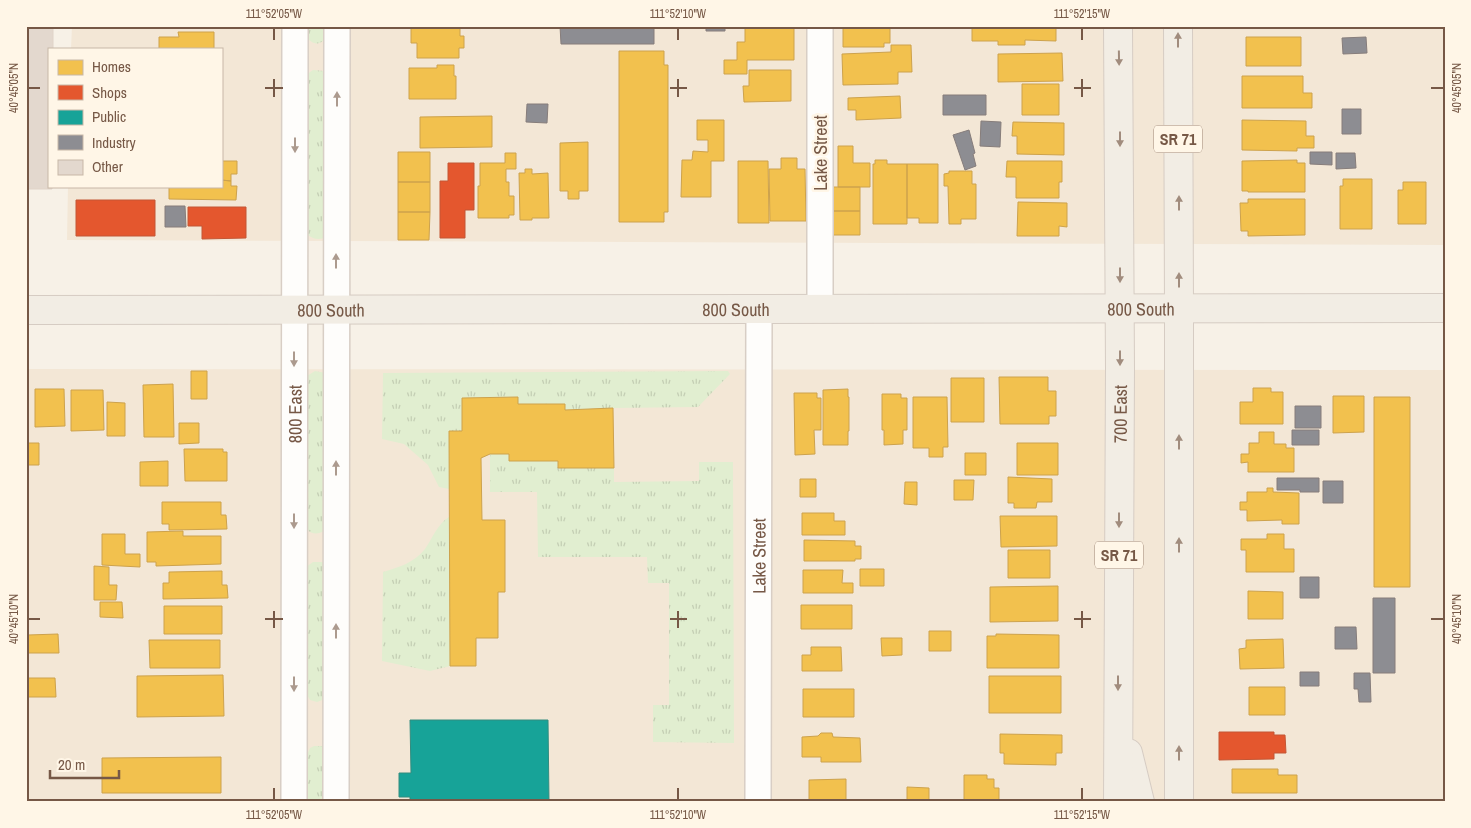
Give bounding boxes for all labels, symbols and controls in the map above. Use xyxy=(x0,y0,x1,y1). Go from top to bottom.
text: 111°52'05"W xyxy=(246,6,303,22)
text: 111°52'10"W xyxy=(650,6,707,22)
text: 111°52'15"W xyxy=(1054,6,1111,22)
one-way arrow xyxy=(1174,32,1182,48)
legend xyxy=(48,48,222,188)
one-way arrow xyxy=(1115,50,1123,66)
text: Homes xyxy=(92,56,131,77)
text: 40°45'05"N xyxy=(6,63,22,113)
text: 40°45'05"N xyxy=(1449,63,1465,113)
text: Shops xyxy=(92,82,127,103)
one-way arrow xyxy=(333,91,341,107)
text: Public xyxy=(92,106,126,127)
street label: Lake Street xyxy=(808,115,833,191)
road number: SR 71 xyxy=(1154,126,1202,152)
one-way arrow xyxy=(1116,131,1124,147)
text: Industry xyxy=(92,132,137,153)
one-way arrow xyxy=(291,137,299,153)
text: Other xyxy=(92,156,123,177)
one-way arrow xyxy=(1175,195,1183,211)
one-way arrow xyxy=(332,253,340,269)
one-way arrow xyxy=(1116,267,1124,283)
one-way arrow xyxy=(1175,272,1183,288)
street label: 800 South xyxy=(702,296,770,322)
street label: 800 South xyxy=(1107,296,1175,321)
street label: 800 South xyxy=(297,297,365,322)
one-way arrow xyxy=(1116,350,1124,366)
one-way arrow xyxy=(290,351,298,367)
street label: 800 East xyxy=(282,385,307,443)
street label: 700 East xyxy=(1107,385,1132,443)
one-way arrow xyxy=(1175,433,1183,449)
one-way arrow xyxy=(332,460,340,476)
one-way arrow xyxy=(1115,513,1123,529)
one-way arrow xyxy=(290,514,298,530)
street label: Lake Street xyxy=(746,518,771,594)
one-way arrow xyxy=(1175,536,1183,552)
road number: SR 71 xyxy=(1095,542,1143,568)
text: 40°45'10"N xyxy=(6,594,22,644)
text: 40°45'10"N xyxy=(1449,594,1465,644)
one-way arrow xyxy=(332,622,340,638)
one-way arrow xyxy=(1114,675,1122,691)
one-way arrow xyxy=(290,676,298,692)
one-way arrow xyxy=(1175,745,1183,761)
scale bar xyxy=(50,748,119,780)
text: 20 m xyxy=(58,754,85,775)
text: 111°52'05"W xyxy=(246,807,303,823)
text: 111°52'10"W xyxy=(650,807,707,823)
text: 111°52'15"W xyxy=(1054,807,1111,823)

